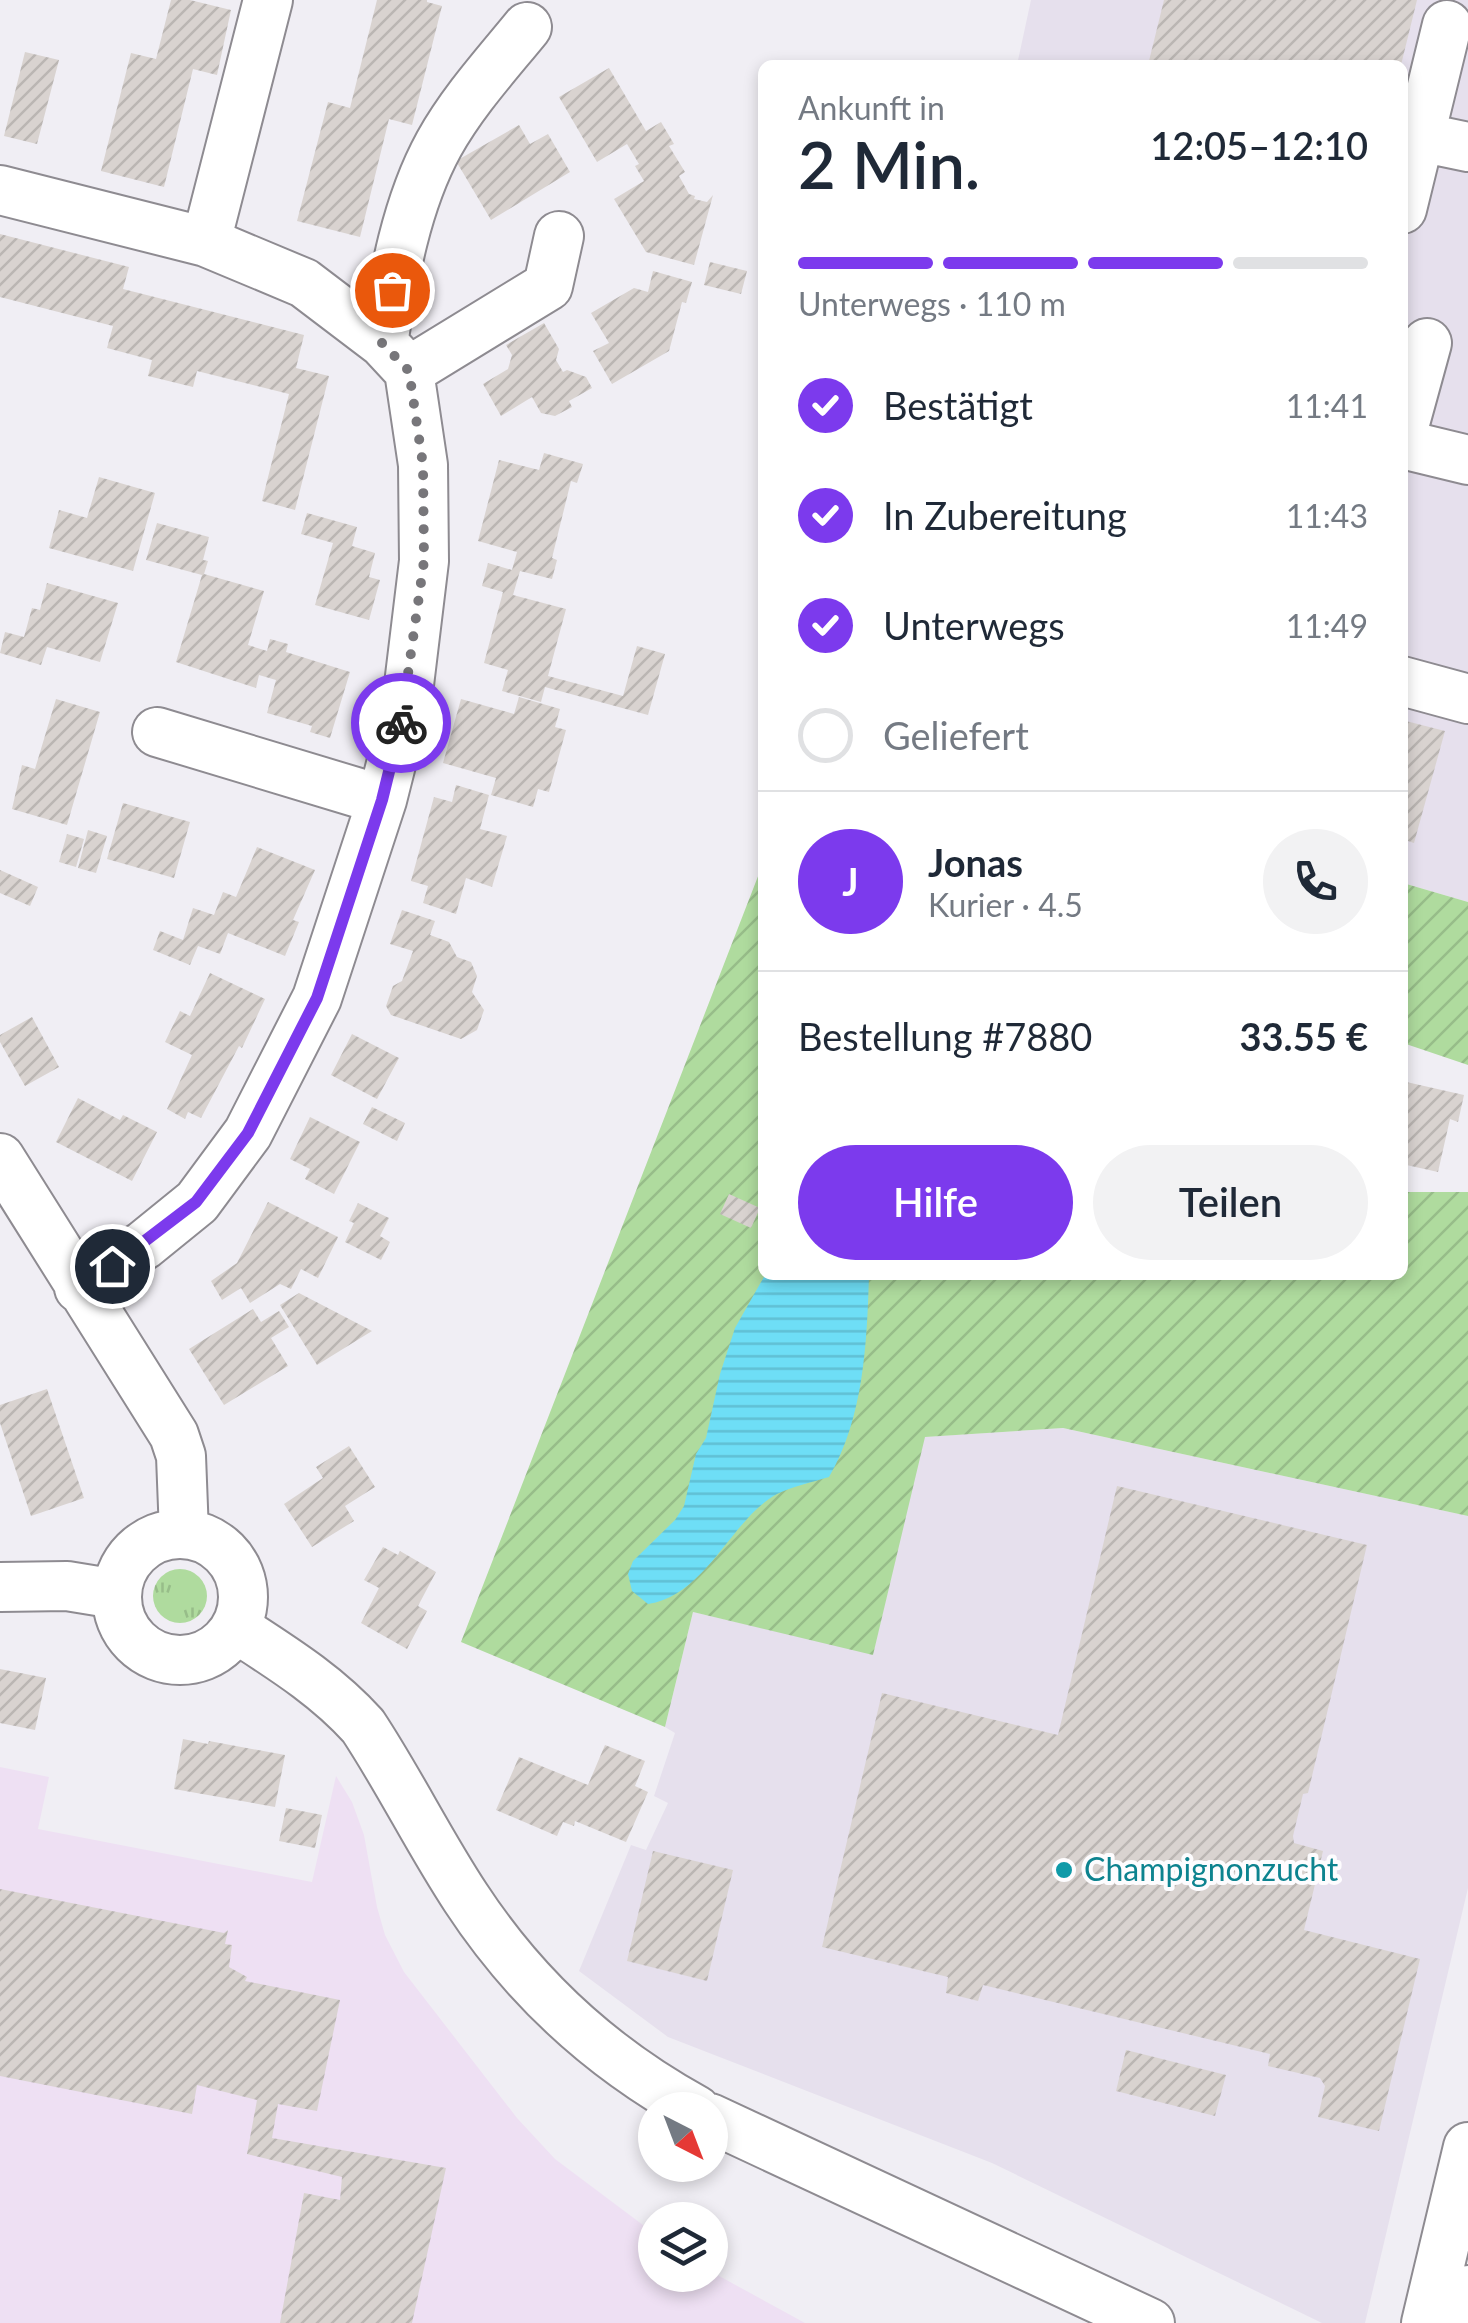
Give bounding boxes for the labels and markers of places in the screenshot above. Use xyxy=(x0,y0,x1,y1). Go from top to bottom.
pin xyxy=(350,248,435,333)
pin xyxy=(70,1224,155,1309)
place label: Champignonzucht xyxy=(1084,1849,1339,1888)
marker: Champignonzucht xyxy=(1053,1859,1075,1881)

